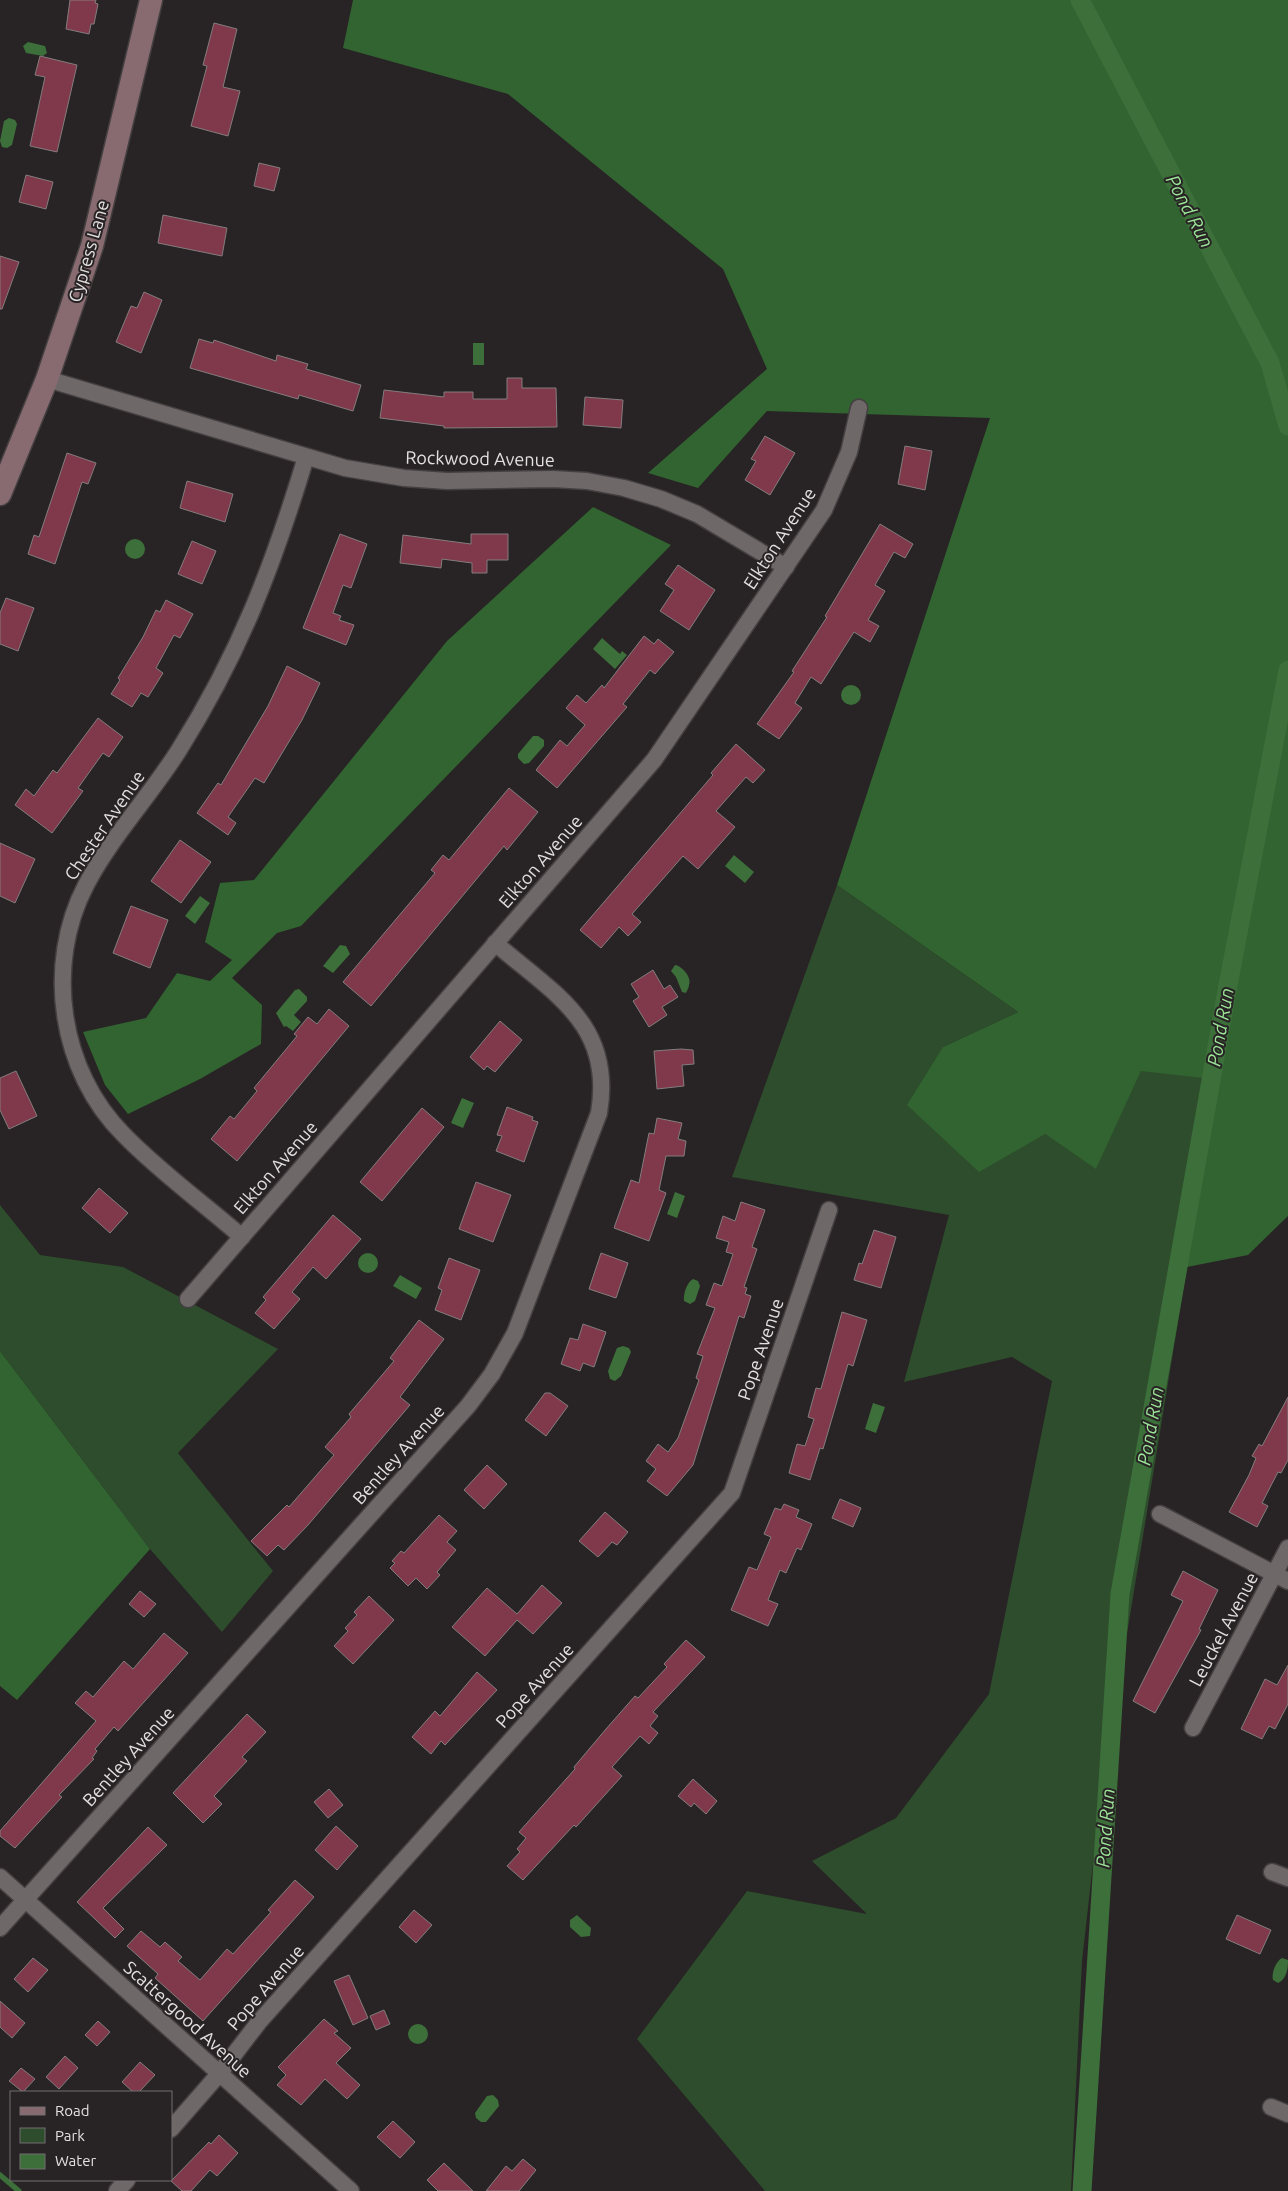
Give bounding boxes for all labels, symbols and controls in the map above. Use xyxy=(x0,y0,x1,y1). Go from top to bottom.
water label: Pond Run xyxy=(1162,171,1218,251)
street label: Cypress Lane xyxy=(64,198,112,304)
street label: Rockwood Avenue xyxy=(405,447,555,469)
street label: Elkton Avenue xyxy=(739,484,819,592)
street label: Chester Avenue xyxy=(60,767,148,883)
street label: Elkton Avenue xyxy=(494,810,586,912)
water label: Pond Run xyxy=(1202,986,1238,1068)
street label: Elkton Avenue xyxy=(229,1116,321,1218)
street label: Pope Avenue xyxy=(733,1295,787,1403)
water label: Pond Run xyxy=(1132,1385,1168,1467)
street label: Bentley Avenue xyxy=(348,1400,448,1508)
street label: Leuckel Avenue xyxy=(1185,1569,1261,1689)
street label: Pope Avenue xyxy=(491,1639,577,1731)
street label: Bentley Avenue xyxy=(78,1702,178,1810)
water label: Pond Run xyxy=(1091,1788,1119,1868)
street label: Pope Avenue xyxy=(223,1940,307,2034)
street label: Scattergood Avenue xyxy=(120,1957,256,2081)
legend xyxy=(10,2091,172,2181)
text: Road xyxy=(55,2102,90,2119)
text: Park xyxy=(55,2127,85,2144)
text: Water xyxy=(55,2152,96,2169)

